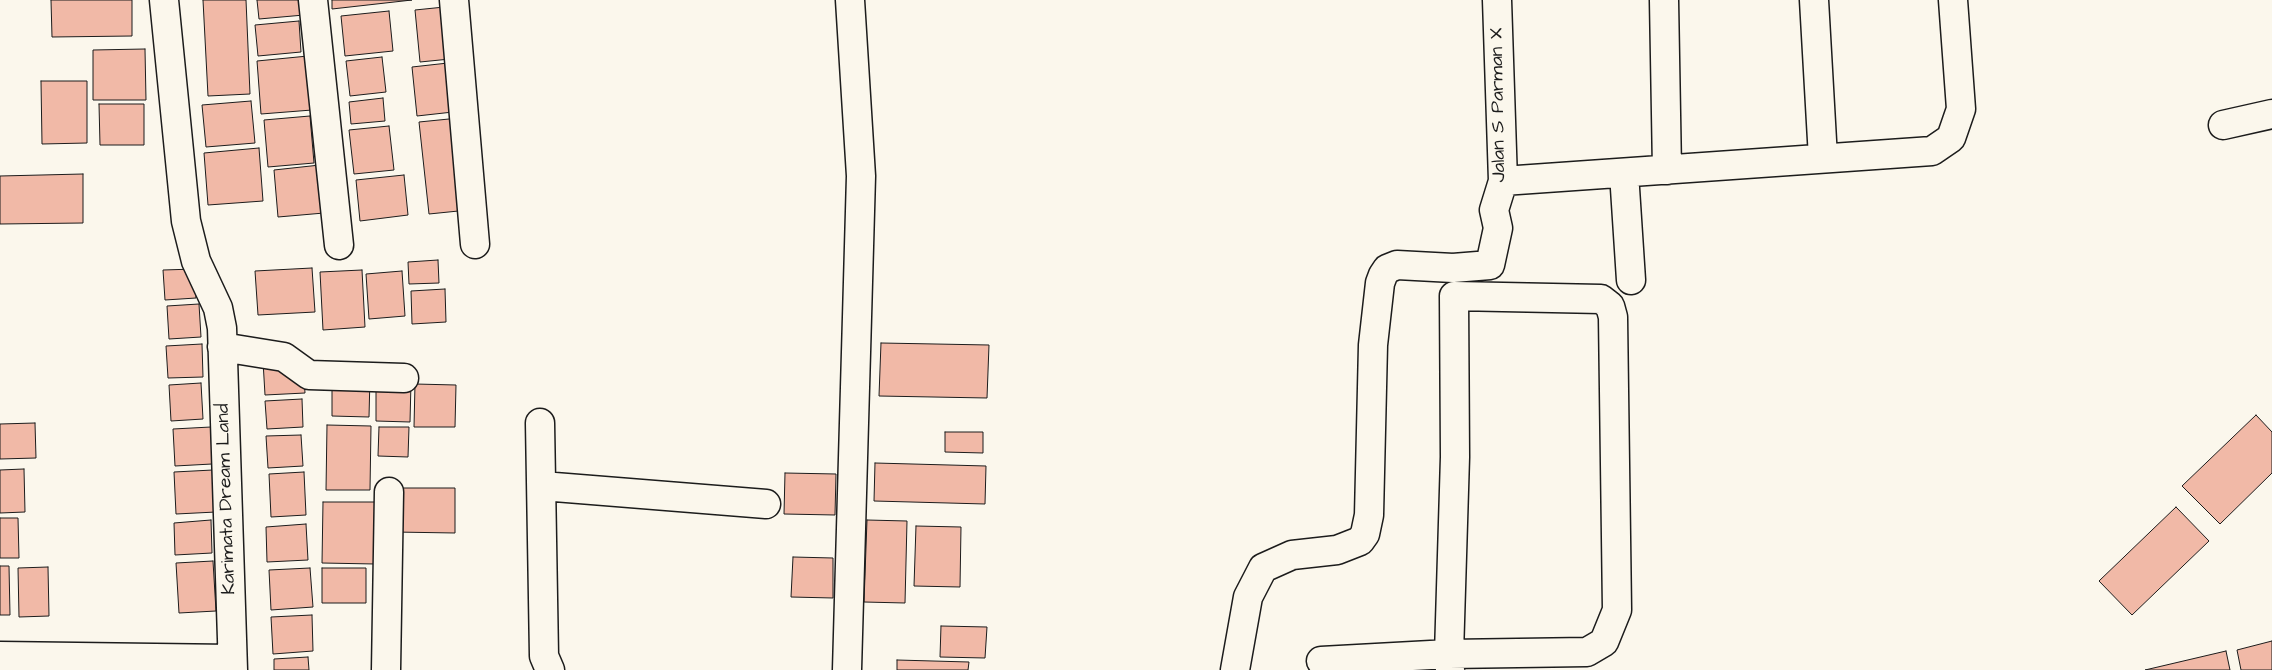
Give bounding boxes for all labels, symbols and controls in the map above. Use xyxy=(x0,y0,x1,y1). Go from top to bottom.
street label: Jalan S Parman X xyxy=(1486,28,1512,182)
street label: Karimata Dream Land xyxy=(212,403,242,595)

